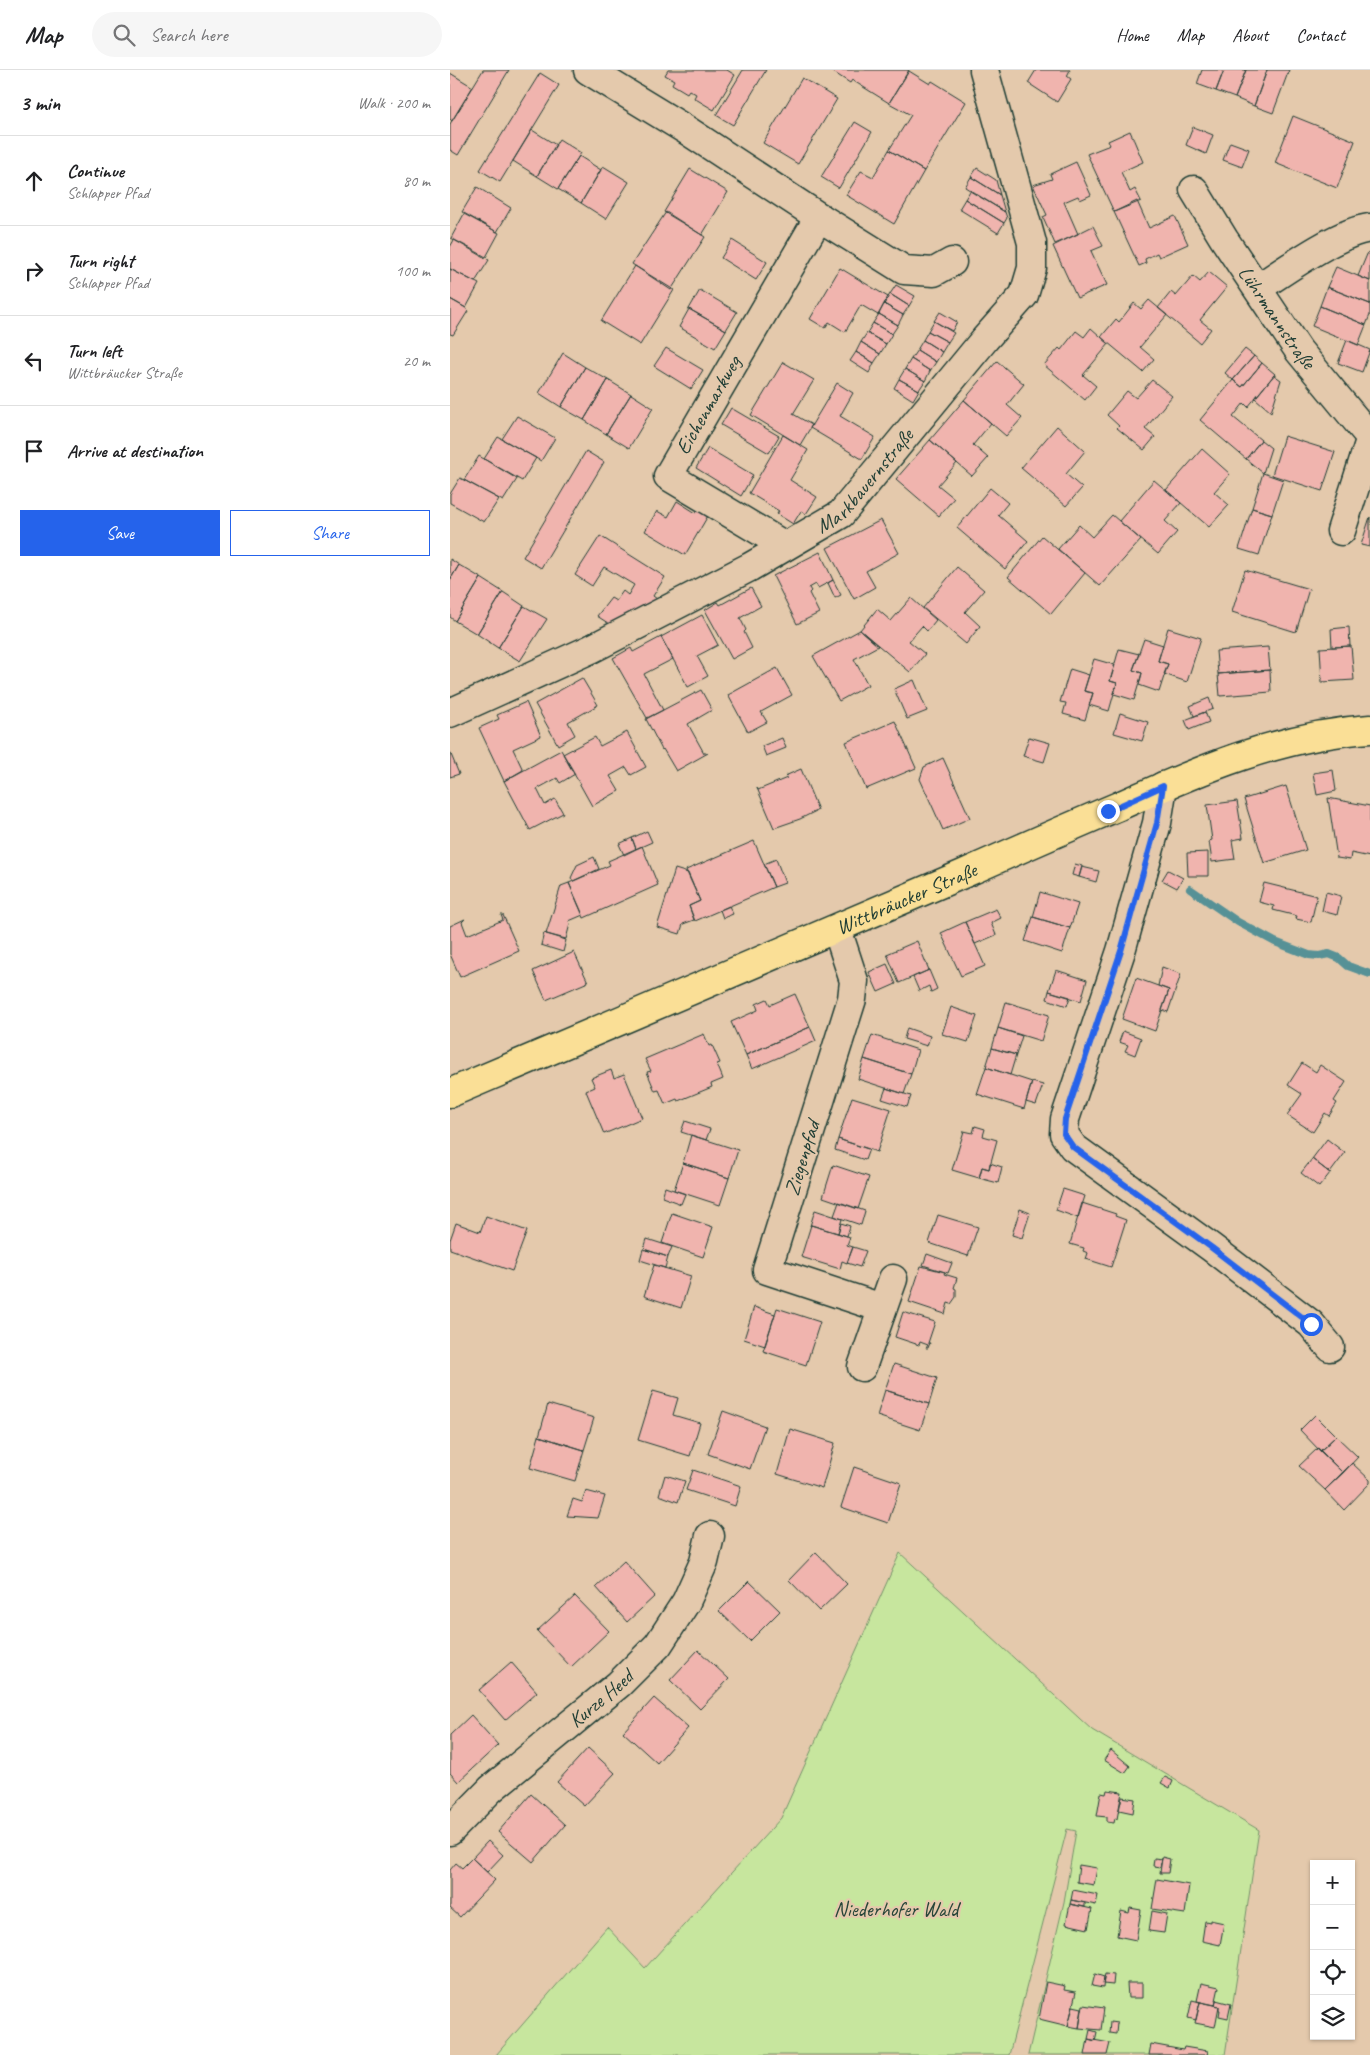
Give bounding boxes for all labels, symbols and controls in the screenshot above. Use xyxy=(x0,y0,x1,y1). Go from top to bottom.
search box xyxy=(92,12,442,57)
text: Map xyxy=(25,20,62,50)
icon: search xyxy=(110,21,138,49)
text: Search here xyxy=(150,23,228,47)
text: Home xyxy=(1116,24,1149,46)
text: Map xyxy=(1177,24,1204,46)
text: About xyxy=(1232,24,1268,46)
text: Contact xyxy=(1296,24,1345,46)
text: 3 min xyxy=(20,90,60,116)
text: Walk · 200 m xyxy=(358,93,430,113)
text: Continue xyxy=(67,159,124,183)
icon: ahead xyxy=(20,167,48,195)
text: 80 m xyxy=(403,171,430,191)
text: Schlapper Pfad xyxy=(67,183,149,203)
text: Turn right xyxy=(67,249,134,273)
icon: right xyxy=(20,257,48,285)
text: 100 m xyxy=(396,261,430,281)
street label: Lührmannstraße xyxy=(1233,261,1323,376)
text: Schlapper Pfad xyxy=(67,273,149,293)
text: Turn left xyxy=(67,339,122,363)
icon: left xyxy=(20,347,48,375)
street label: Eichenmarkweg xyxy=(669,350,747,459)
text: 20 m xyxy=(403,351,430,371)
text: Wittbräucker Straße xyxy=(67,363,182,383)
street label: Markbauernstraße xyxy=(811,421,920,539)
icon: arrive xyxy=(20,437,48,465)
text: Arrive at destination xyxy=(67,439,203,463)
button: Save xyxy=(20,510,220,556)
button: Share xyxy=(230,510,430,556)
route end xyxy=(1097,800,1120,823)
street label: Wittbräucker Straße xyxy=(832,856,983,940)
street label: Ziegenpfad xyxy=(778,1114,827,1198)
route start xyxy=(1300,1313,1323,1336)
street label: Kurze Heed xyxy=(563,1662,641,1733)
map controls xyxy=(1310,1860,1355,2040)
button: + xyxy=(1310,1860,1355,1905)
park label: Niederhofer Wald xyxy=(834,1896,962,1922)
button: − xyxy=(1310,1905,1355,1950)
button: locate xyxy=(1310,1950,1355,1995)
button: layers xyxy=(1310,1995,1355,2040)

